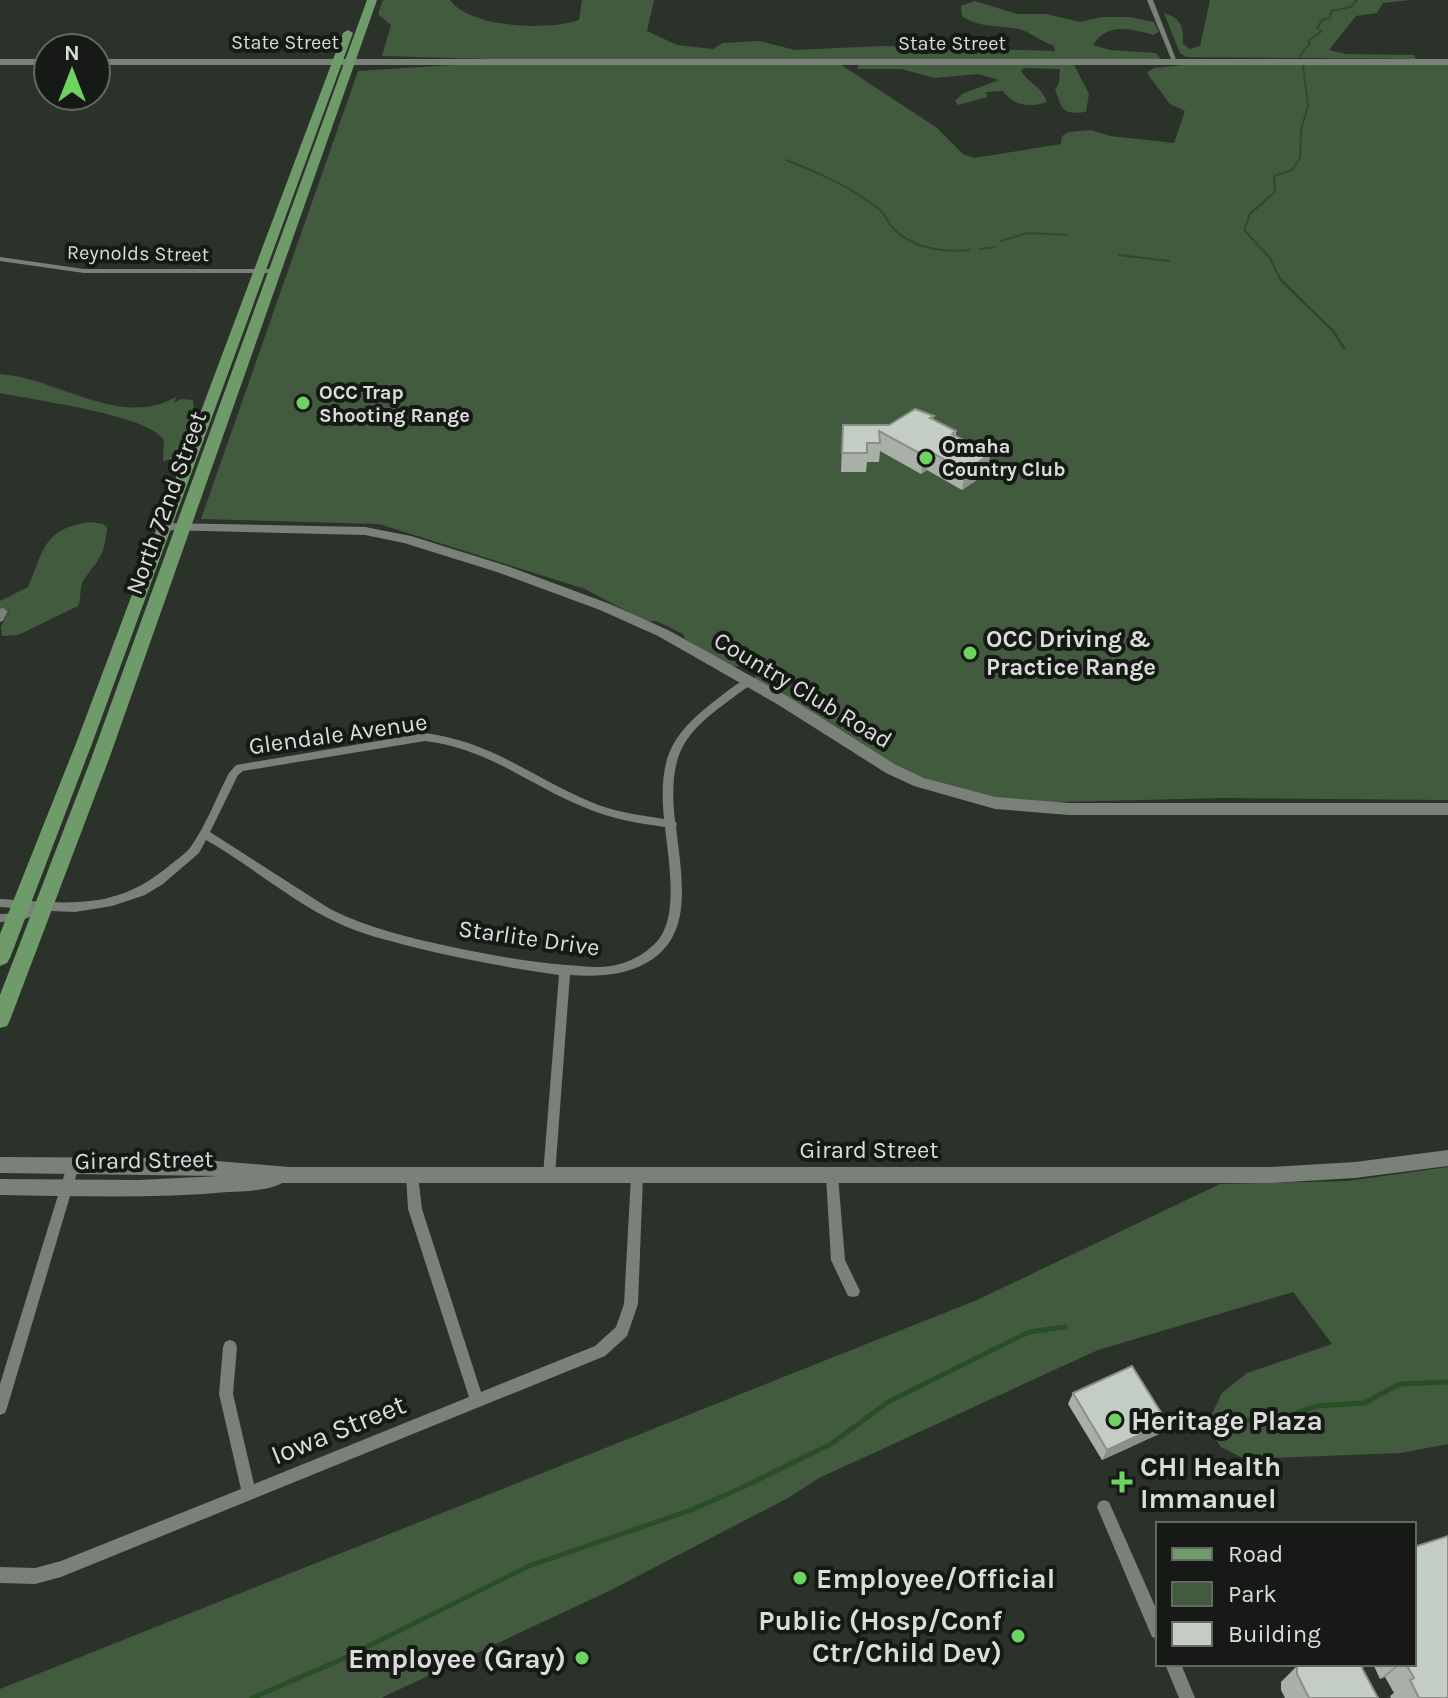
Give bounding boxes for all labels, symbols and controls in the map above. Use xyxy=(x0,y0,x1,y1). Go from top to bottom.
street label: State Street xyxy=(231,31,340,54)
north arrow xyxy=(32,32,112,112)
street label: State Street xyxy=(898,32,1007,55)
text: N xyxy=(64,40,80,66)
street label: Reynolds Street xyxy=(67,241,210,266)
place label: OCC Trap Shooting Range xyxy=(319,381,470,427)
marker: OCC Trap Shooting Range xyxy=(294,394,312,412)
street label: North 72nd Street xyxy=(120,408,212,598)
place label: Omaha Country Club xyxy=(942,435,1065,481)
marker: Omaha Country Club xyxy=(917,449,935,467)
place label: OCC Driving & Practice Range xyxy=(986,625,1156,681)
street label: Country Club Road xyxy=(709,626,897,754)
marker: OCC Driving & Practice Range xyxy=(961,644,979,662)
street label: Glendale Avenue xyxy=(247,708,429,760)
street label: Starlite Drive xyxy=(457,914,601,962)
street label: Girard Street xyxy=(800,1136,938,1164)
street label: Girard Street xyxy=(74,1145,214,1175)
street label: Iowa Street xyxy=(266,1388,410,1471)
place label: Heritage Plaza xyxy=(1131,1404,1323,1437)
marker: Heritage Plaza xyxy=(1106,1411,1124,1429)
place label: CHI Health Immanuel xyxy=(1140,1450,1281,1515)
marker: CHI Health Immanuel xyxy=(1111,1471,1133,1493)
legend xyxy=(1156,1522,1416,1666)
text: Road xyxy=(1228,1540,1283,1568)
place label: Employee/Official xyxy=(816,1562,1055,1595)
marker: Employee/Official xyxy=(791,1569,809,1587)
text: Park xyxy=(1228,1580,1277,1608)
place label: Public (Hosp/Conf Ctr/Child Dev) xyxy=(758,1604,1003,1669)
text: Building xyxy=(1228,1620,1321,1648)
marker: Public (Hosp/Conf Ctr/Child Dev) xyxy=(1009,1627,1027,1645)
place label: Employee (Gray) xyxy=(348,1642,566,1675)
marker: Employee (Gray) xyxy=(573,1649,591,1667)

